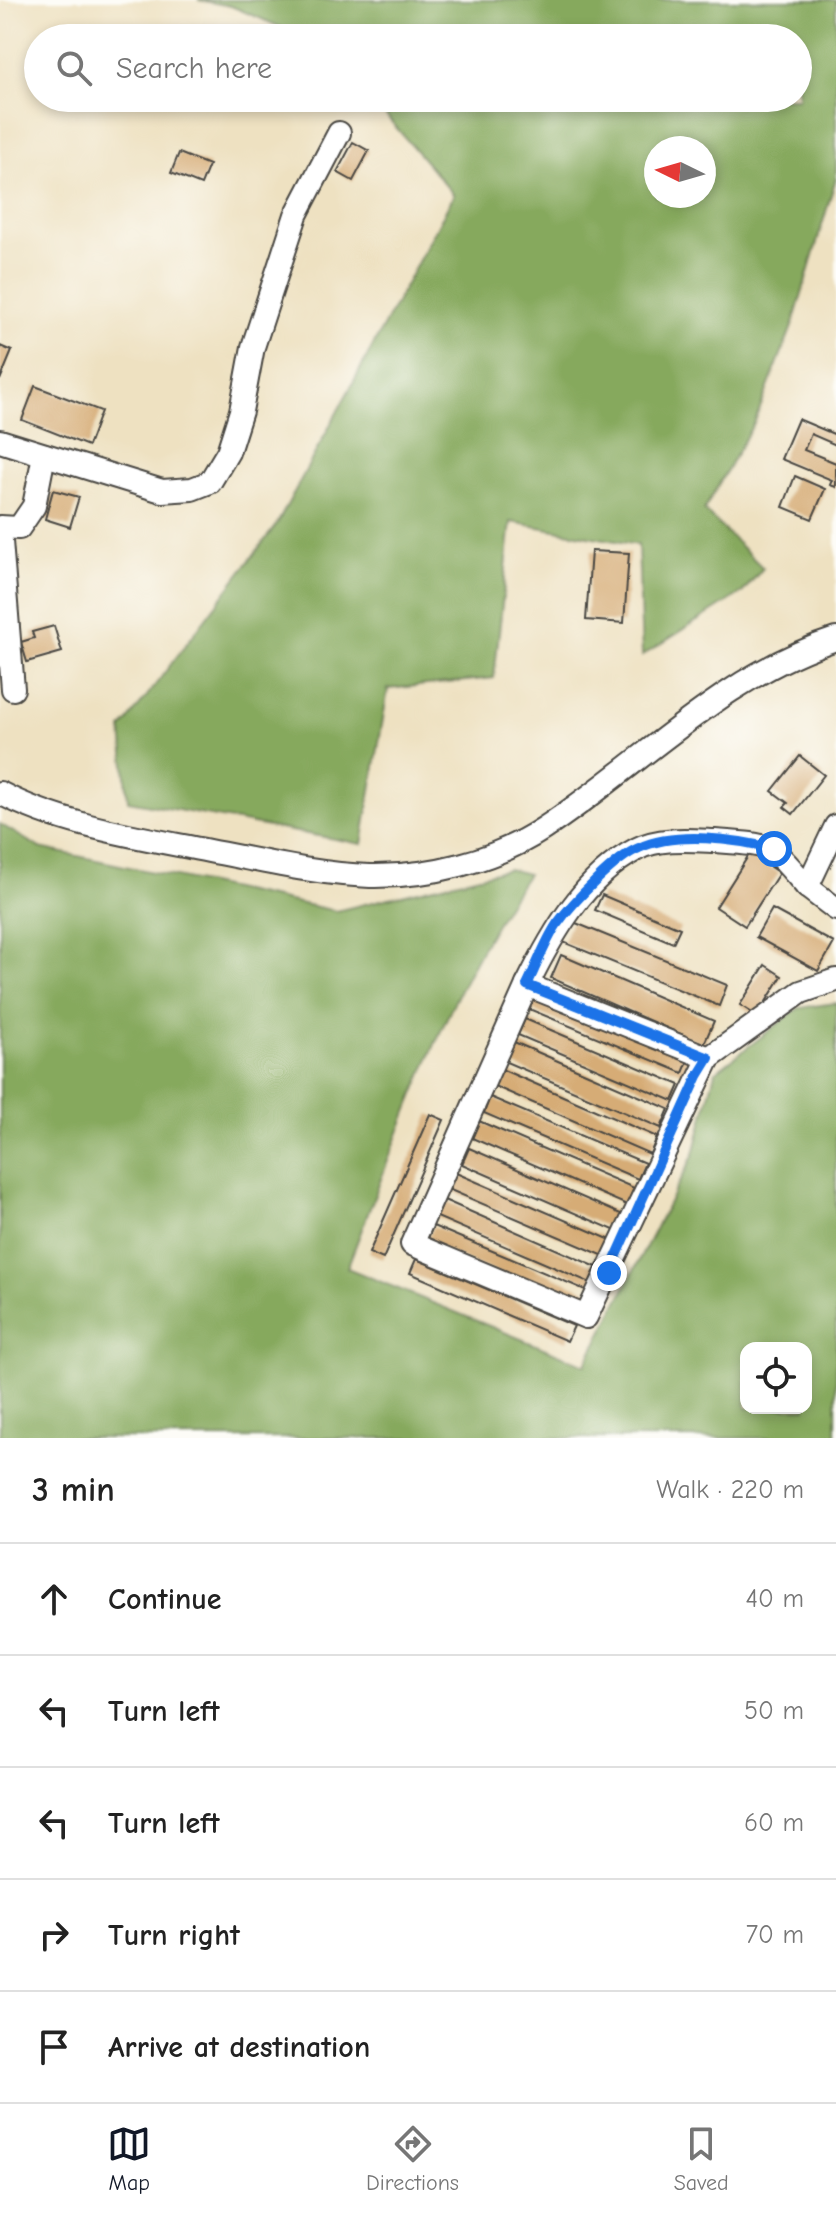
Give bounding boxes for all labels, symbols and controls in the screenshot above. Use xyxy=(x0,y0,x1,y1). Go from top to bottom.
search box xyxy=(24,24,812,112)
icon: search xyxy=(52,46,96,90)
text: Search here xyxy=(116,51,272,86)
north arrow xyxy=(644,136,716,208)
route start xyxy=(756,831,792,867)
route end xyxy=(591,1255,627,1291)
map controls xyxy=(740,1342,812,1414)
button: locate xyxy=(740,1342,812,1414)
text: 3 min xyxy=(32,1470,115,1510)
text: Walk · 220 m xyxy=(656,1475,804,1505)
icon: ahead xyxy=(32,1577,76,1621)
text: Continue xyxy=(108,1582,222,1617)
text: 40 m xyxy=(745,1584,804,1614)
icon: left xyxy=(32,1689,76,1733)
text: Turn left xyxy=(108,1694,220,1729)
text: 50 m xyxy=(744,1696,804,1726)
icon: left xyxy=(32,1801,76,1845)
text: Turn left xyxy=(108,1806,220,1841)
text: 60 m xyxy=(744,1808,804,1838)
icon: right xyxy=(32,1913,76,1957)
text: Turn right xyxy=(108,1918,240,1953)
text: 70 m xyxy=(746,1920,804,1950)
icon: arrive xyxy=(32,2025,76,2069)
text: Arrive at destination xyxy=(108,2030,370,2065)
tab: Map xyxy=(107,2122,151,2196)
tab: Directions xyxy=(366,2122,459,2196)
tab: Saved xyxy=(674,2122,729,2196)

